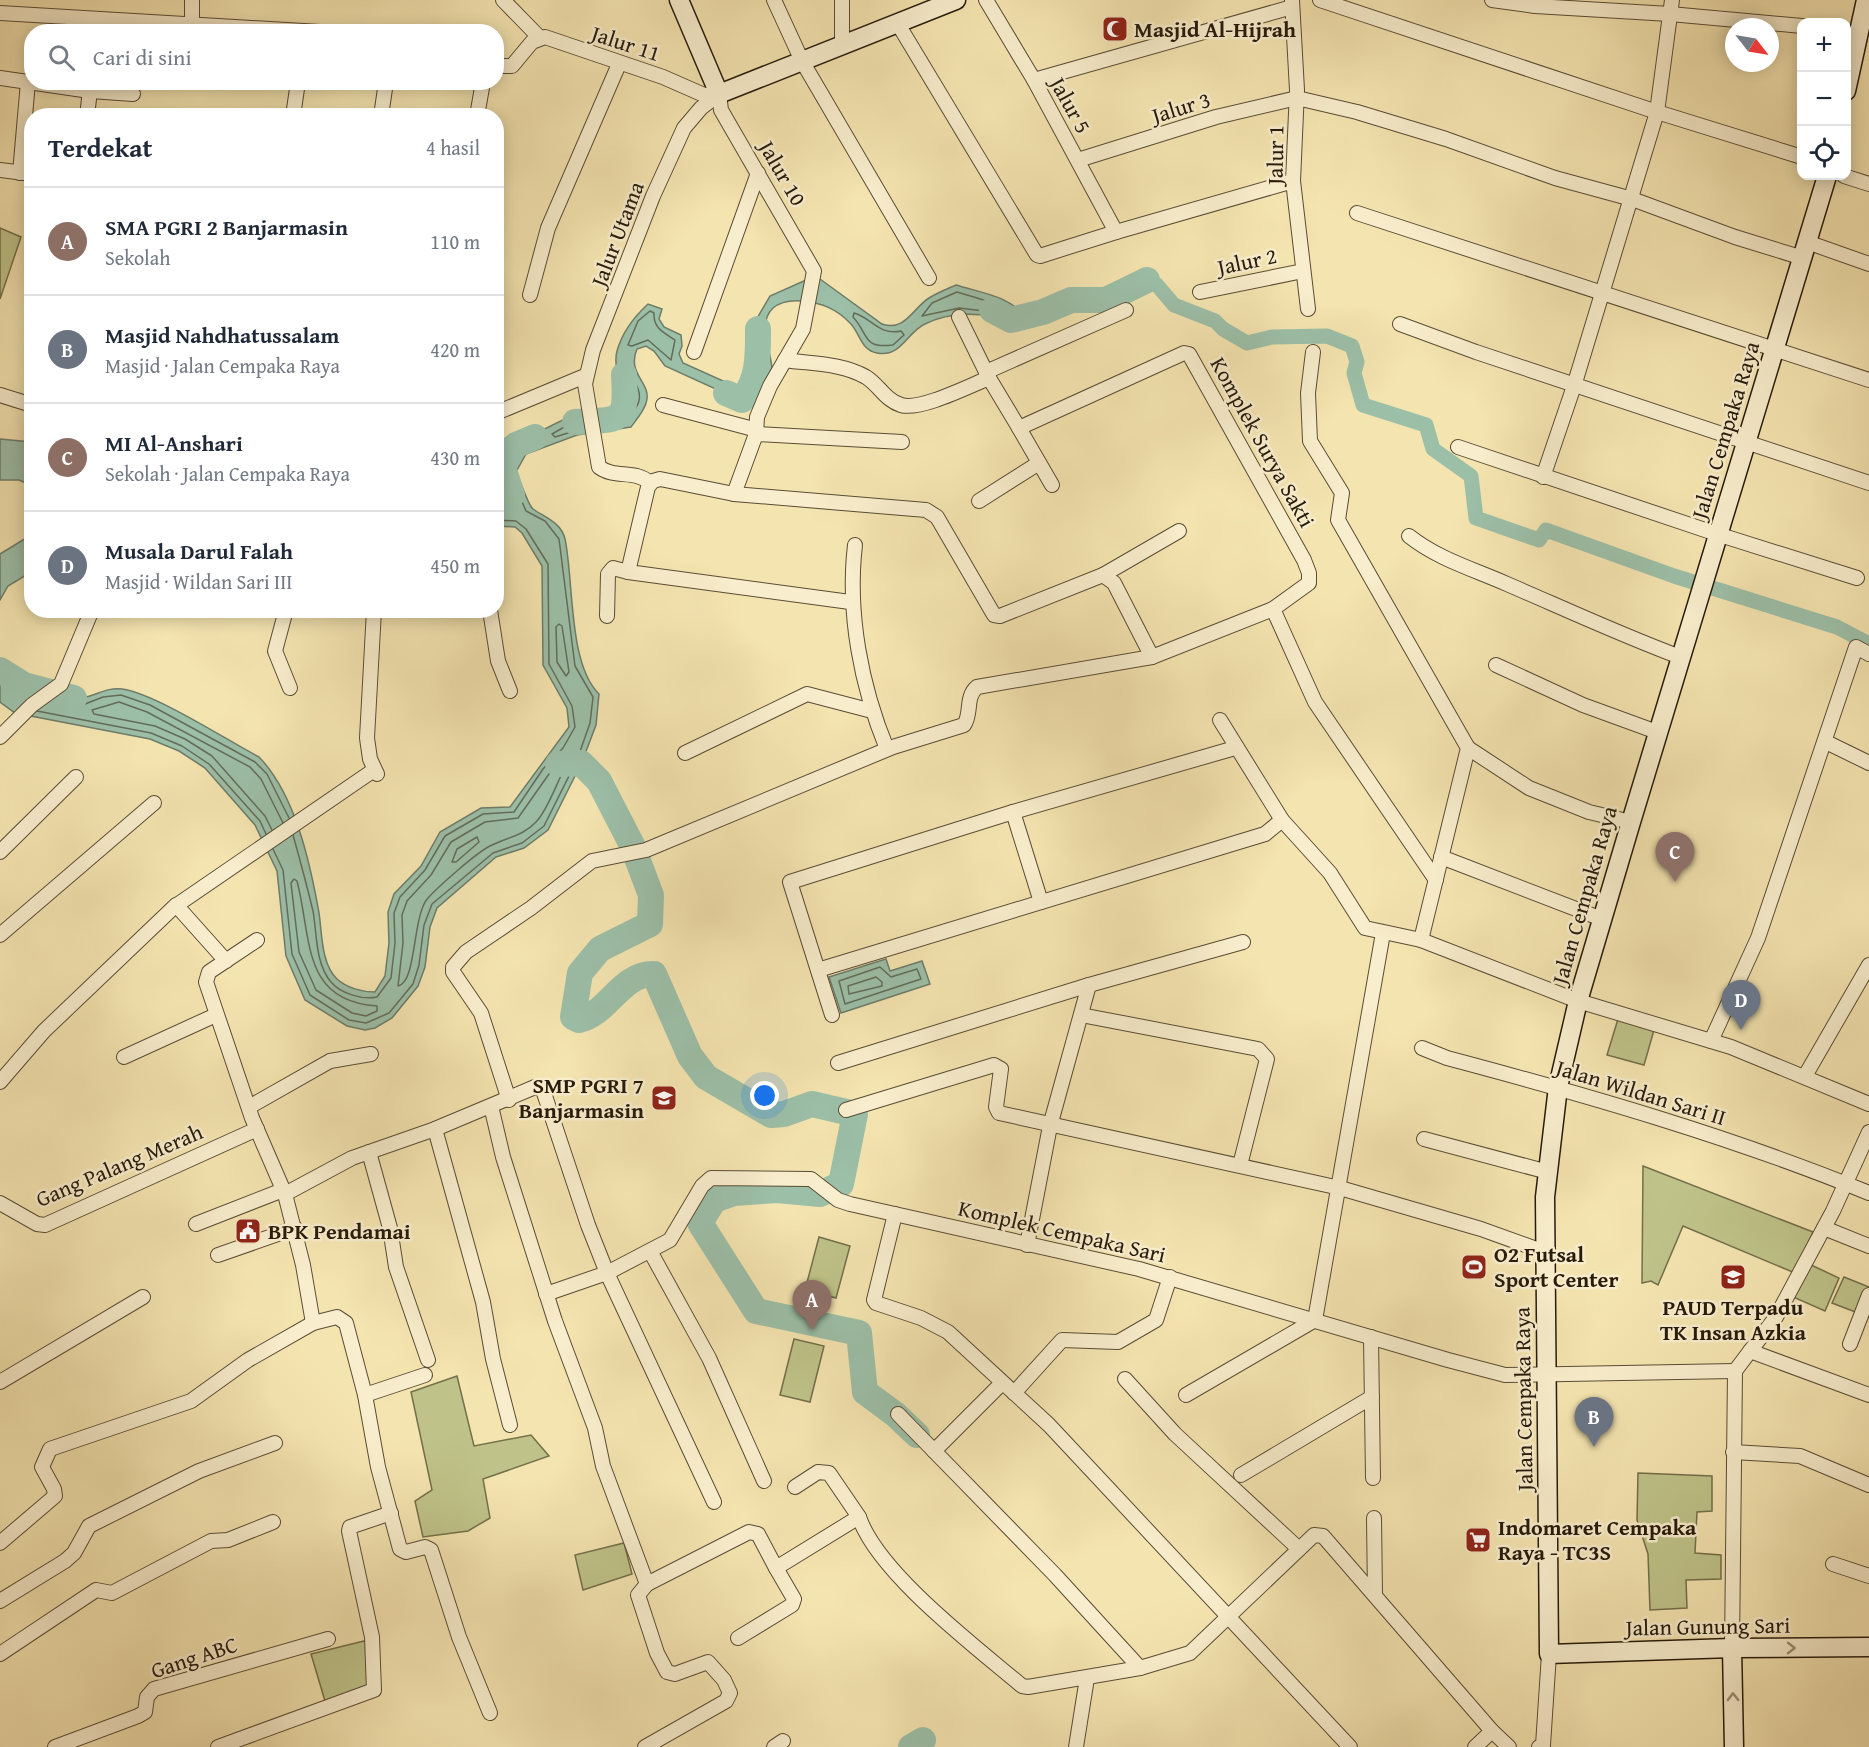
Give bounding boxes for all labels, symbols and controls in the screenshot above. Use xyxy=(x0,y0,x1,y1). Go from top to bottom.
place label: Masjid Al-Hijrah xyxy=(1134,13,1296,45)
mosque icon: Masjid Al-Hijrah xyxy=(1100,14,1130,44)
street label: Jalur 11 xyxy=(585,16,664,69)
north arrow xyxy=(1725,18,1779,72)
map controls xyxy=(1797,18,1851,180)
button: + xyxy=(1797,18,1851,72)
search box xyxy=(24,24,504,90)
icon: search xyxy=(45,41,78,74)
text: Cari di sini xyxy=(93,41,192,73)
street label: Jalur 5 xyxy=(1041,68,1100,139)
button: − xyxy=(1797,72,1851,126)
street label: Jalur 3 xyxy=(1145,83,1214,132)
street label: Jalur 1 xyxy=(1258,125,1292,188)
button: locate xyxy=(1797,126,1851,180)
text: Terdekat xyxy=(48,128,152,167)
street label: Jalur 10 xyxy=(750,132,814,212)
text: 4 hasil xyxy=(426,133,480,162)
street label: Jalur Utama xyxy=(581,176,652,294)
text: SMA PGRI 2 Banjarmasin xyxy=(105,211,348,243)
text: A xyxy=(61,227,74,256)
text: 110 m xyxy=(430,227,480,256)
street label: Jalur 2 xyxy=(1211,239,1280,284)
text: Sekolah xyxy=(105,243,170,272)
text: Masjid Nahdhatussalam xyxy=(105,319,339,351)
text: B xyxy=(61,335,74,364)
text: 420 m xyxy=(430,335,480,364)
street label: Jalan Cempaka Raya xyxy=(1682,337,1767,526)
text: Masjid · Jalan Cempaka Raya xyxy=(105,351,340,380)
street label: Komplek Surya Sakti xyxy=(1203,351,1323,533)
text: MI Al-Anshari xyxy=(105,427,243,459)
text: C xyxy=(62,443,73,472)
text: 430 m xyxy=(430,443,480,472)
text: Sekolah · Jalan Cempaka Raya xyxy=(105,459,350,488)
text: Musala Darul Falah xyxy=(105,535,293,567)
text: D xyxy=(61,551,74,580)
text: 450 m xyxy=(430,551,480,580)
text: Masjid · Wildan Sari III xyxy=(105,567,293,596)
street label: Jalan Cempaka Raya xyxy=(1542,802,1625,991)
pin: C xyxy=(1656,832,1694,882)
pin: D xyxy=(1722,980,1760,1030)
street label: Jalan Wildan Sari II xyxy=(1549,1050,1730,1133)
place label: SMP PGRI 7 Banjarmasin xyxy=(519,1069,644,1126)
your location xyxy=(750,1081,779,1110)
school or university icon: SMP PGRI 7 Banjarmasin xyxy=(649,1083,679,1113)
street label: Gang Palang Merah xyxy=(31,1115,208,1215)
street label: Komplek Cempaka Sari xyxy=(955,1192,1169,1270)
place label: BPK Pendamai xyxy=(268,1215,411,1247)
public building icon: BPK Pendamai xyxy=(233,1216,263,1246)
place label: O2 Futsal Sport Center xyxy=(1494,1238,1619,1295)
sports icon: O2 Futsal Sport Center xyxy=(1459,1252,1489,1282)
school or university icon: PAUD Terpadu TK Insan Azkia xyxy=(1718,1262,1748,1292)
pin: A xyxy=(792,1280,832,1330)
place label: PAUD Terpadu TK Insan Azkia xyxy=(1660,1291,1807,1348)
street label: Jalan Cempaka Raya xyxy=(1505,1306,1541,1494)
pin: B xyxy=(1574,1398,1614,1447)
place label: Indomaret Cempaka Raya - TC3S xyxy=(1498,1511,1697,1568)
supermarket icon: Indomaret Cempaka Raya - TC3S xyxy=(1463,1525,1493,1555)
street label: Jalan Gunung Sari xyxy=(1622,1609,1791,1643)
street label: Gang ABC xyxy=(147,1628,241,1686)
one-way arrow xyxy=(1786,1642,1795,1654)
one-way arrow xyxy=(1727,1693,1739,1702)

